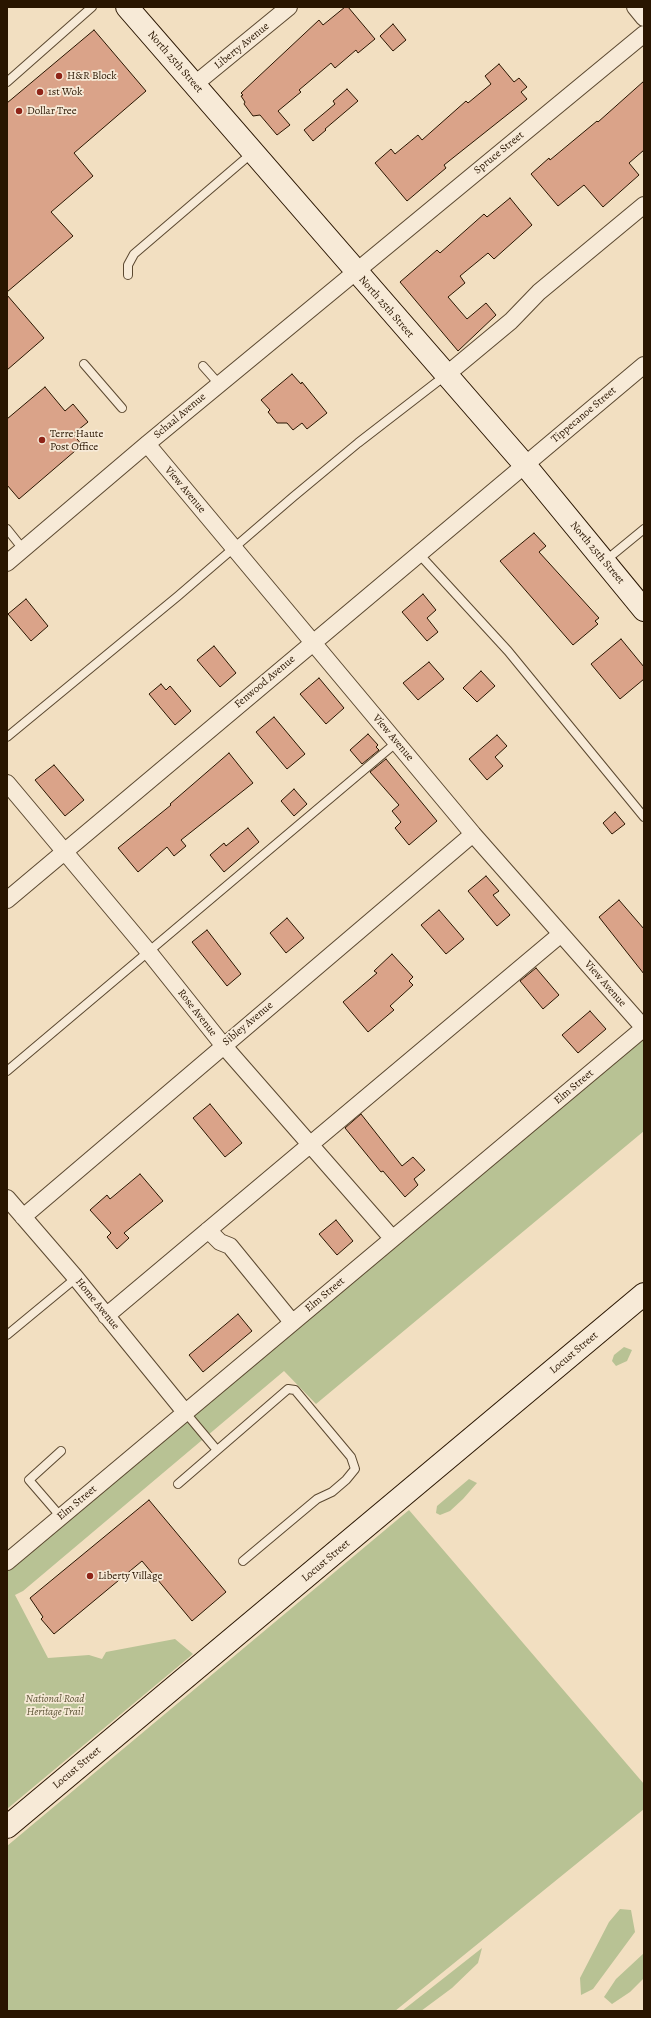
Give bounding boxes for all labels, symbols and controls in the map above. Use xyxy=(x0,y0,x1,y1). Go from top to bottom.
street label: Liberty Avenue xyxy=(212,20,272,72)
street label: North 25th Street xyxy=(145,28,205,96)
place label: H&R Block xyxy=(67,69,117,83)
marker: H&R Block xyxy=(54,71,64,81)
place label: 1st Wok xyxy=(48,85,82,99)
marker: 1st Wok xyxy=(35,87,45,97)
place label: Dollar Tree xyxy=(27,104,77,118)
marker: Dollar Tree xyxy=(14,106,24,116)
street label: Spruce Street xyxy=(471,129,527,177)
street label: North 25th Street xyxy=(356,273,416,341)
street label: Tippecanoe Street xyxy=(549,384,619,446)
street label: Schaal Avenue xyxy=(151,390,209,442)
place label: Terre Haute Post Office xyxy=(50,427,103,453)
marker: Terre Haute Post Office xyxy=(37,435,47,445)
street label: View Avenue xyxy=(162,464,208,516)
street label: North 25th Street xyxy=(567,519,627,587)
street label: Fenwood Avenue xyxy=(232,653,298,711)
street label: View Avenue xyxy=(370,712,416,764)
street label: View Avenue xyxy=(581,958,629,1010)
street label: Rose Avenue xyxy=(175,987,219,1039)
street label: Sibley Avenue xyxy=(220,999,276,1049)
street label: Elm Street xyxy=(552,1067,596,1107)
street label: Elm Street xyxy=(303,1275,347,1315)
street label: Home Avenue xyxy=(72,1276,122,1332)
street label: Locust Street xyxy=(547,1329,601,1377)
street label: Elm Street xyxy=(55,1483,99,1523)
street label: Locust Street xyxy=(299,1537,353,1585)
place label: Liberty Village xyxy=(98,1569,162,1583)
marker: Liberty Village xyxy=(85,1571,95,1581)
park label: National Road Heritage Trail xyxy=(26,1692,84,1718)
street label: Locust Street xyxy=(50,1744,104,1792)

